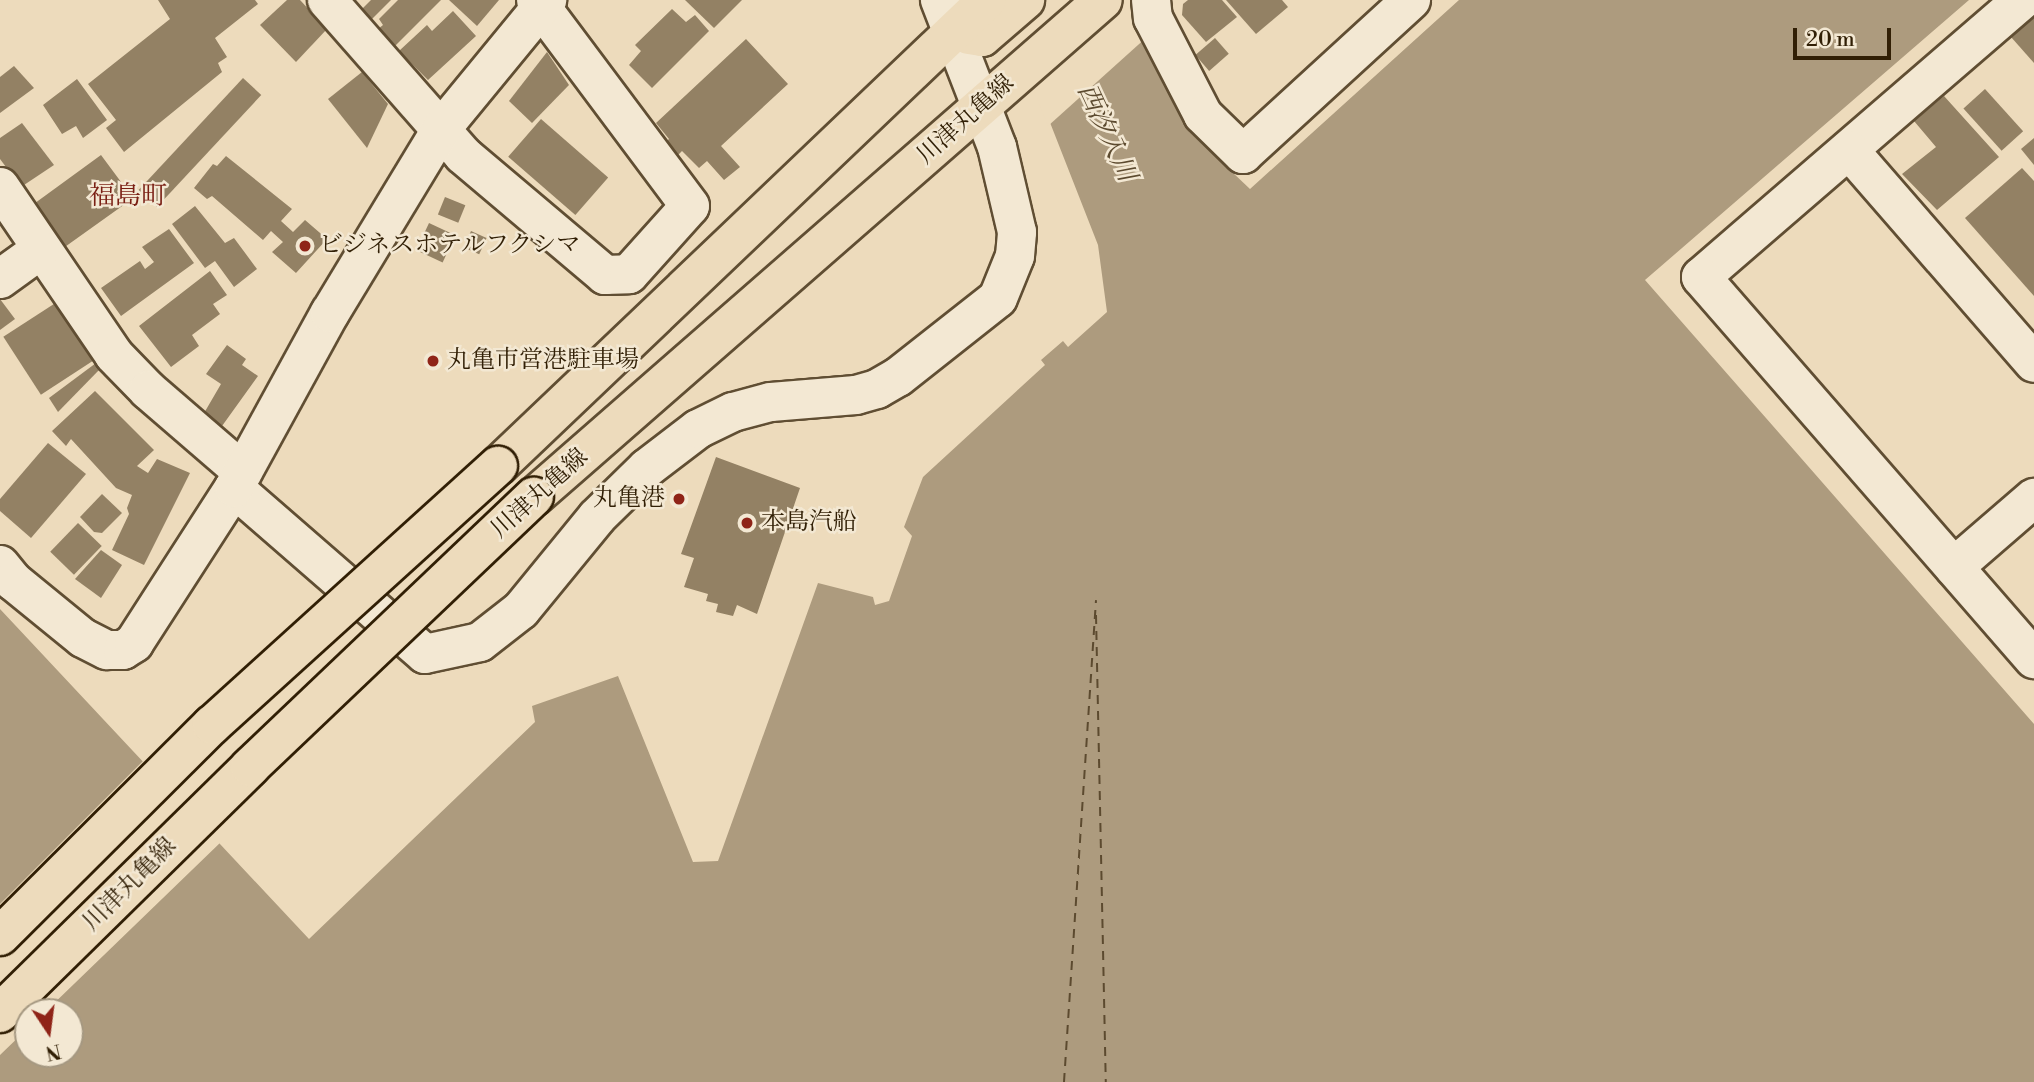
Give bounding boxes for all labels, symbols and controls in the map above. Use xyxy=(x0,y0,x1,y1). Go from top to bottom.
scale bar xyxy=(1796,14,1894,58)
text: 20 m xyxy=(1806,27,1855,53)
street label: 川津丸亀線 xyxy=(912,69,1020,171)
water label: 西汐入川 xyxy=(1070,79,1142,187)
district label: 福島町 xyxy=(89,181,167,213)
place label: ビジネスホテルフクシマ xyxy=(319,232,583,260)
marker: ビジネスホテルフクシマ xyxy=(297,238,313,254)
place label: 丸亀市営港駐車場 xyxy=(447,347,639,375)
marker: 丸亀市営港駐車場 xyxy=(425,353,441,369)
street label: 川津丸亀線 xyxy=(486,443,594,545)
place label: 丸亀港 xyxy=(593,485,665,513)
marker: 丸亀港 xyxy=(671,491,687,507)
place label: 本島汽船 xyxy=(761,509,857,537)
marker: 本島汽船 xyxy=(739,515,755,531)
street label: 川津丸亀線 xyxy=(77,832,183,938)
north arrow xyxy=(14,998,84,1068)
text: N xyxy=(43,1038,63,1065)

